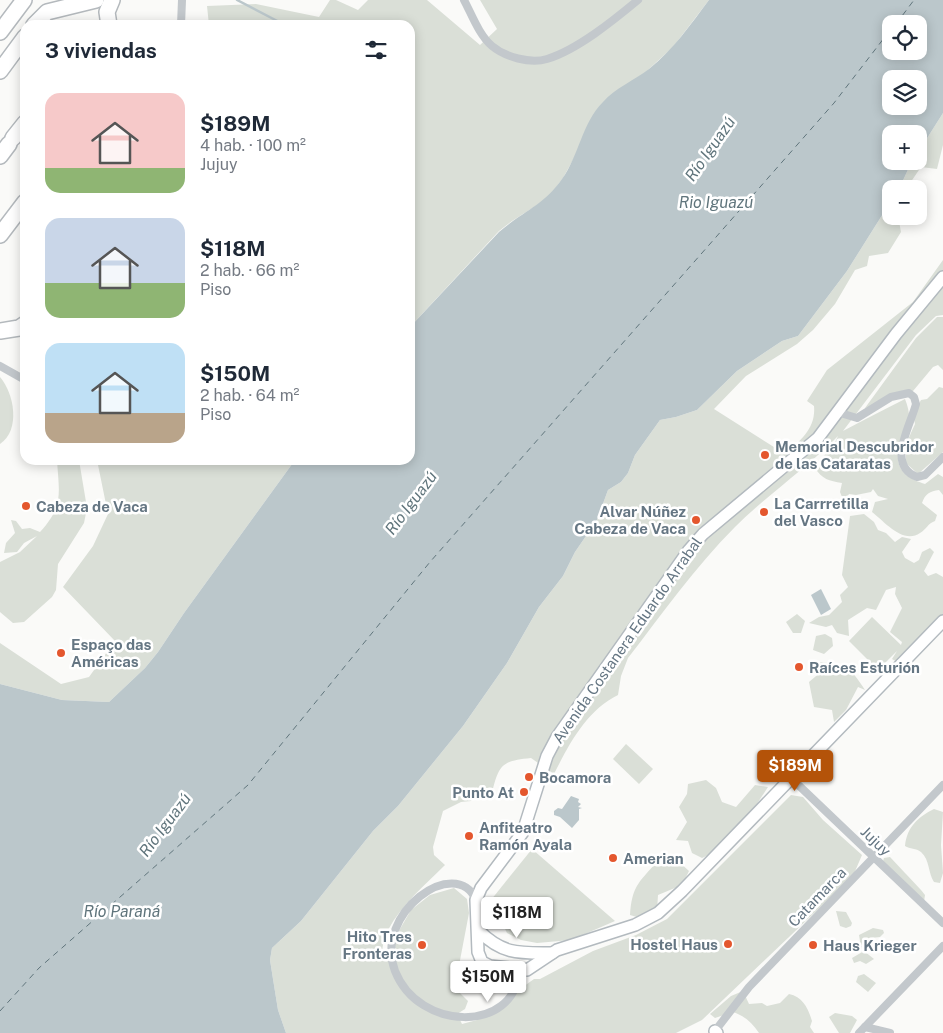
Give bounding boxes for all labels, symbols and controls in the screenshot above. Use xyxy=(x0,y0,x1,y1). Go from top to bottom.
map controls xyxy=(882,15,927,225)
button: locate xyxy=(882,15,927,60)
icon: filters xyxy=(362,36,390,64)
text: 3 viviendas xyxy=(45,38,157,63)
button: layers xyxy=(882,70,927,115)
text: $189M xyxy=(200,111,270,136)
icon: home xyxy=(85,113,145,173)
water label: Río Iguazú xyxy=(681,113,739,185)
button: + xyxy=(882,125,927,170)
text: 4 hab. · 100 m² xyxy=(200,136,306,155)
text: Jujuy xyxy=(200,155,238,174)
button: − xyxy=(882,180,927,225)
water label: Rio Iguazú xyxy=(679,193,753,212)
text: $118M xyxy=(200,236,266,261)
icon: home xyxy=(85,238,145,298)
text: 2 hab. · 66 m² xyxy=(200,261,299,280)
text: Piso xyxy=(200,280,231,299)
text: $150M xyxy=(200,361,270,386)
icon: home xyxy=(85,363,145,423)
text: 2 hab. · 64 m² xyxy=(200,386,299,405)
text: Piso xyxy=(200,405,231,424)
place label: Memorial Descubridor de las Cataratas xyxy=(775,438,934,472)
marker: Memorial Descubridor de las Cataratas xyxy=(759,449,771,461)
water label: Río Iguazú xyxy=(381,468,441,538)
place label: La Carrretilla del Vasco xyxy=(774,495,869,529)
place label: Cabeza de Vaca xyxy=(36,498,148,515)
marker: Cabeza de Vaca xyxy=(20,500,32,512)
place label: Alvar Núñez Cabeza de Vaca xyxy=(574,503,686,537)
marker: La Carrretilla del Vasco xyxy=(758,506,770,518)
marker: Alvar Núñez Cabeza de Vaca xyxy=(690,514,702,526)
street label: Avenida Costanera Eduardo Arrabal xyxy=(549,534,705,746)
place label: Espaço das Américas xyxy=(71,636,152,670)
marker: Espaço das Américas xyxy=(55,647,67,659)
place label: Raíces Esturión xyxy=(809,659,920,676)
marker: Raíces Esturión xyxy=(793,661,805,673)
pin: $189M xyxy=(760,750,830,792)
text: $189M xyxy=(768,756,822,775)
place label: Bocamora xyxy=(539,769,611,786)
marker: Bocamora xyxy=(523,771,535,783)
place label: Punto At xyxy=(452,784,514,801)
marker: Punto At xyxy=(518,786,530,798)
water label: Río Iguazú xyxy=(135,790,195,860)
place label: Anfiteatro Ramón Ayala xyxy=(479,819,572,853)
street label: Jujuy xyxy=(857,823,895,859)
marker: Anfiteatro Ramón Ayala xyxy=(463,830,475,842)
place label: Amerian xyxy=(623,850,684,867)
marker: Amerian xyxy=(607,852,619,864)
street label: Catamarca xyxy=(785,864,849,930)
pin: $118M xyxy=(482,896,552,939)
water label: Río Paraná xyxy=(84,902,160,921)
text: $118M xyxy=(492,903,542,922)
place label: Hito Tres Fronteras xyxy=(342,928,412,962)
place label: Hostel Haus xyxy=(630,936,718,953)
place label: Haus Krieger xyxy=(823,937,917,954)
marker: Hostel Haus xyxy=(722,938,734,950)
marker: Hito Tres Fronteras xyxy=(416,939,428,951)
marker: Haus Krieger xyxy=(807,939,819,951)
pin: $150M xyxy=(453,960,523,1003)
text: $150M xyxy=(461,967,515,986)

